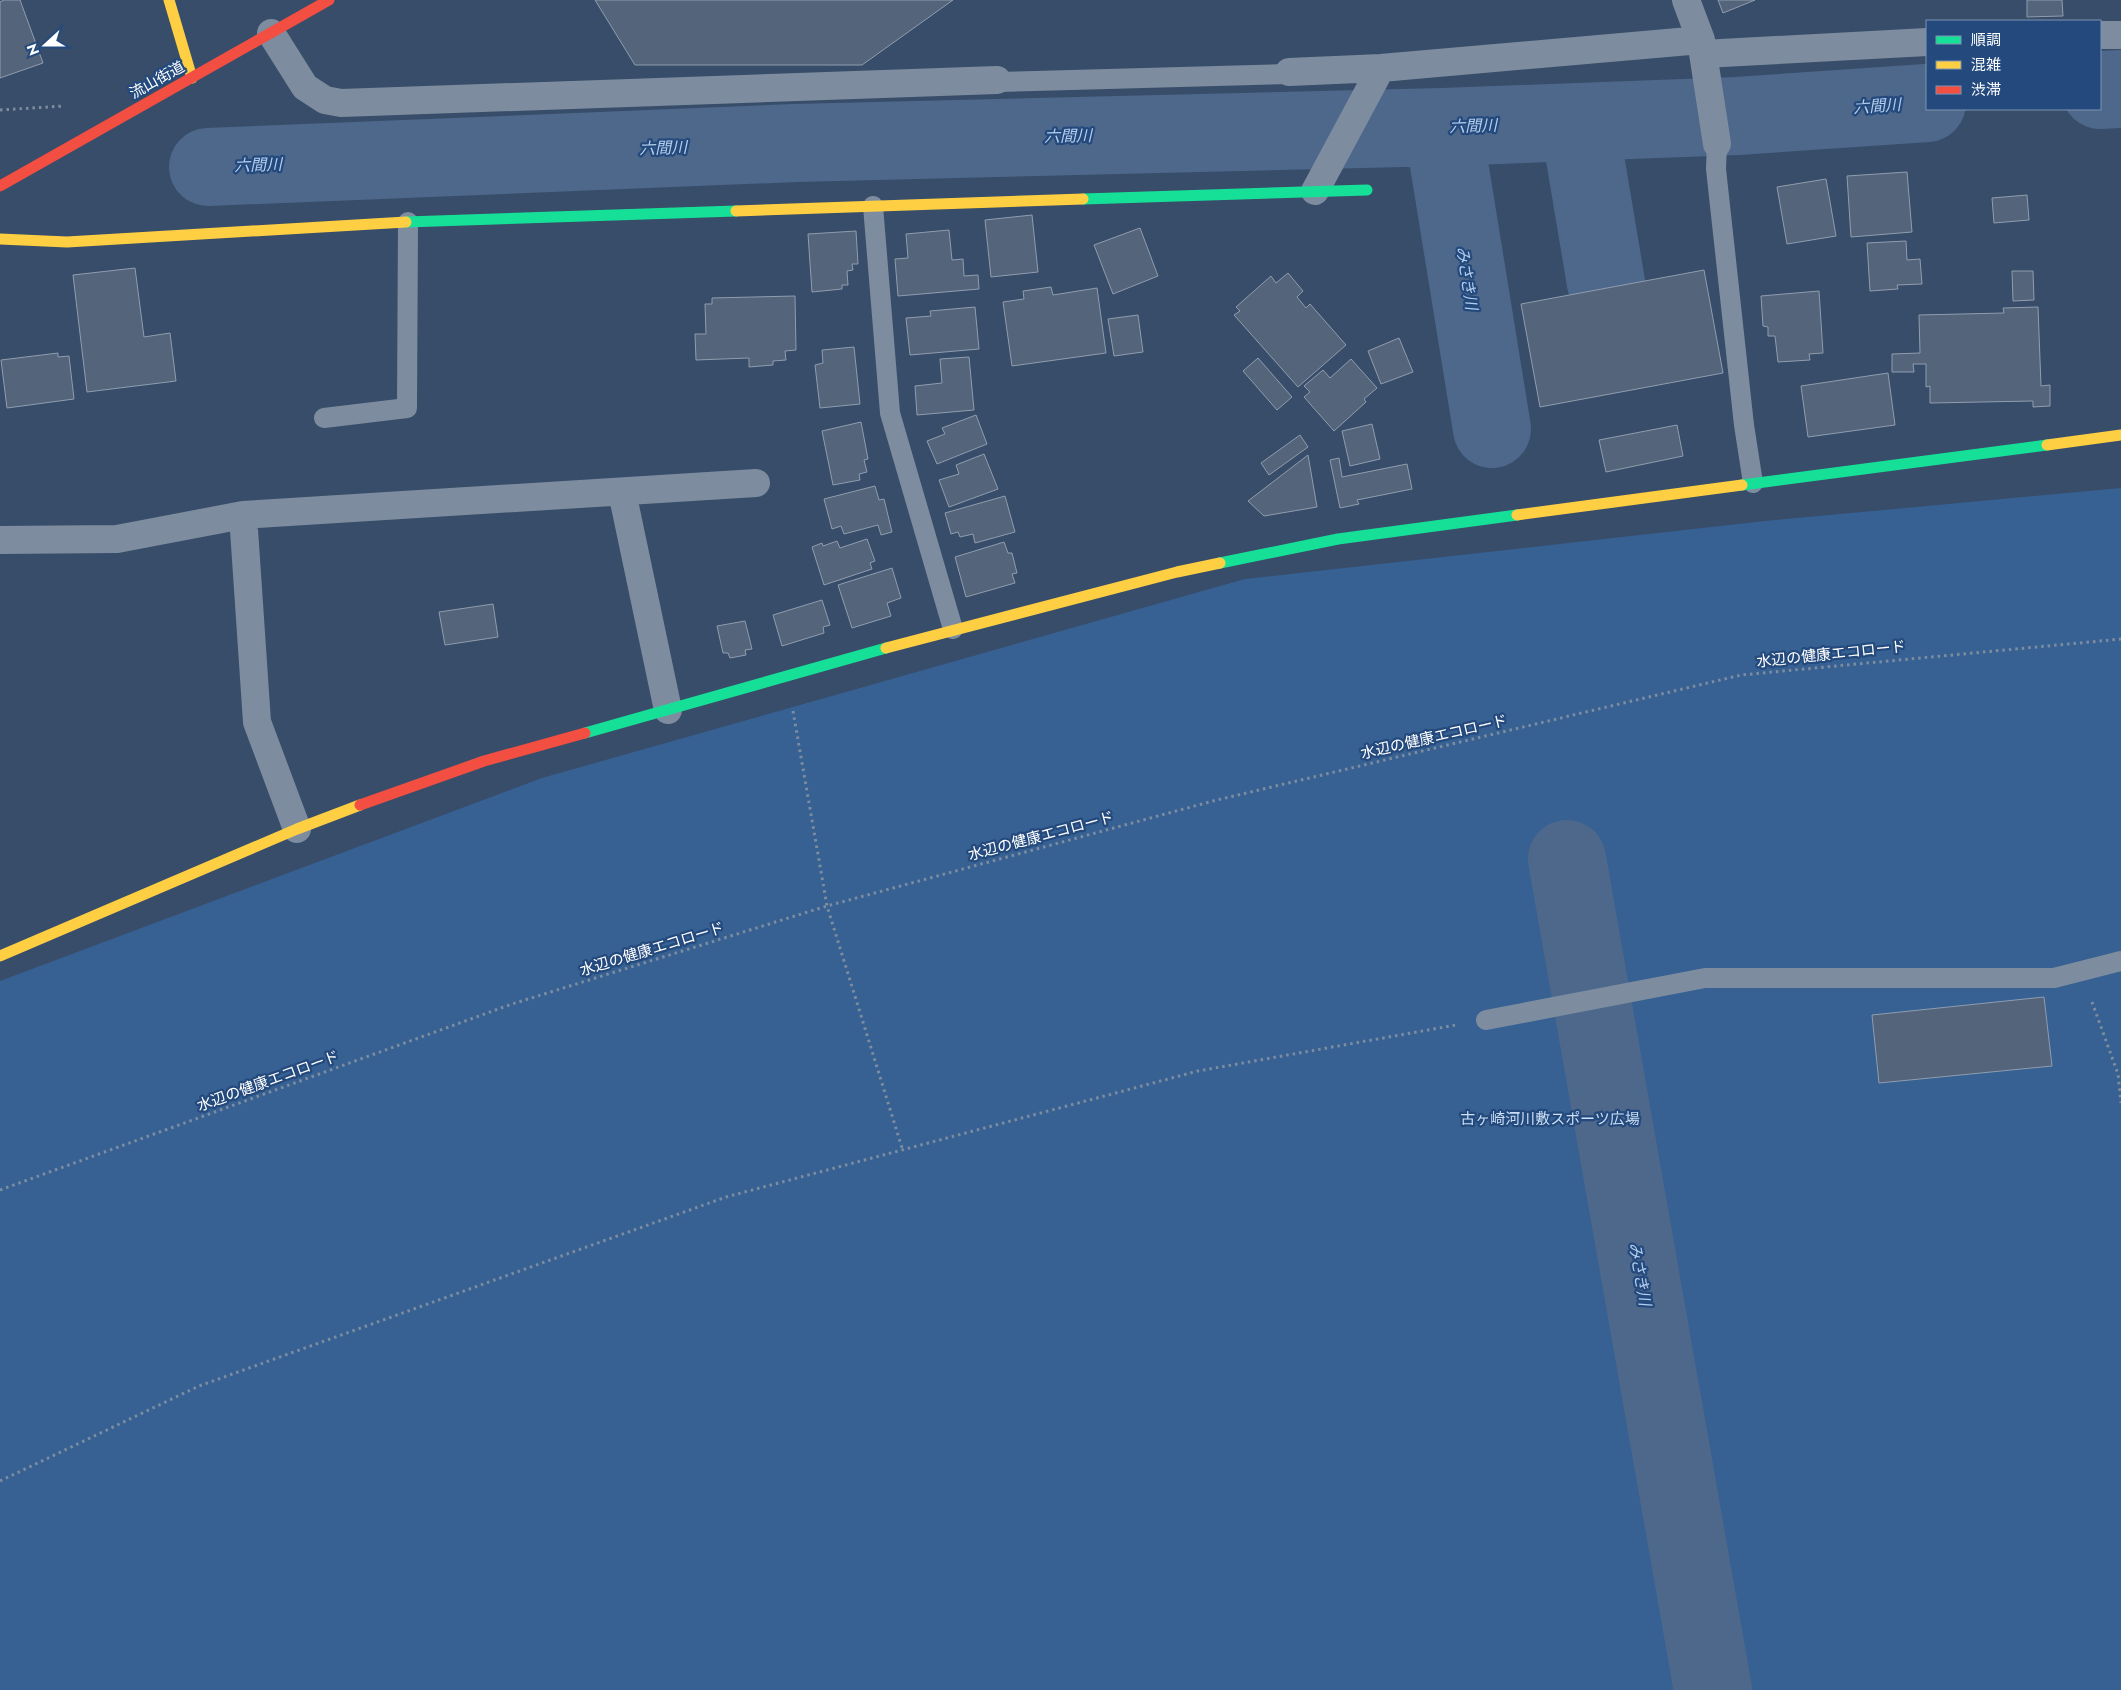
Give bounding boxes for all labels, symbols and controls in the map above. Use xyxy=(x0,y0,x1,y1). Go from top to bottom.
north arrow xyxy=(20,20,70,70)
legend xyxy=(1926,20,2101,110)
text: 順調 xyxy=(1971,29,2001,51)
text: N xyxy=(22,41,44,58)
text: 混雑 xyxy=(1971,54,2001,76)
street label: 流山街道 xyxy=(125,56,189,104)
text: 渋滞 xyxy=(1971,79,2001,101)
water label: 六間川 xyxy=(1852,93,1904,119)
water label: 六間川 xyxy=(1449,114,1499,138)
water label: 六間川 xyxy=(1044,124,1094,148)
water label: 六間川 xyxy=(639,136,689,160)
water label: 六間川 xyxy=(234,153,284,177)
water label: みさき川 xyxy=(1451,245,1484,313)
street label: 水辺の健康エコロード xyxy=(1755,635,1907,673)
street label: 水辺の健康エコロード xyxy=(1358,709,1510,765)
street label: 水辺の健康エコロード xyxy=(966,806,1116,866)
street label: 水辺の健康エコロード xyxy=(577,917,727,981)
street label: 水辺の健康エコロード xyxy=(194,1045,342,1117)
park label: 古ヶ崎河川敷スポーツ広場 xyxy=(1460,1108,1640,1130)
water label: みさき川 xyxy=(1623,1240,1657,1309)

